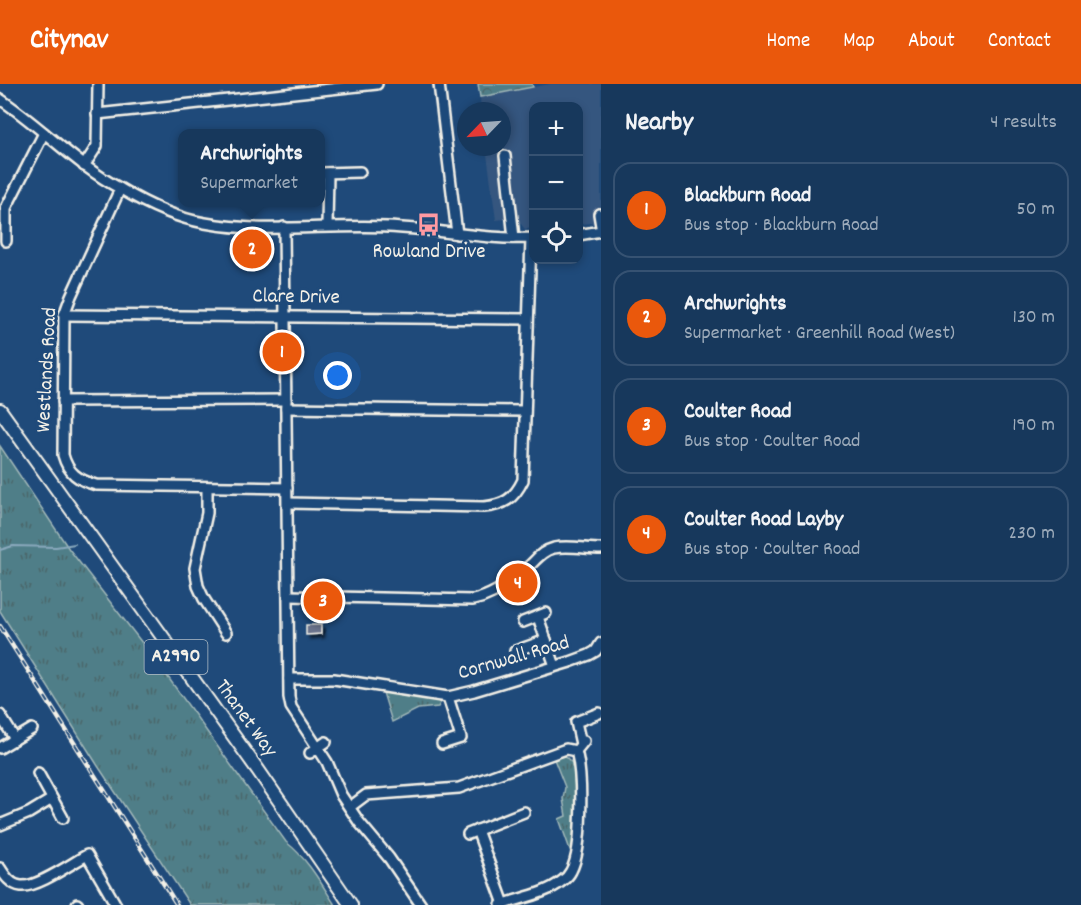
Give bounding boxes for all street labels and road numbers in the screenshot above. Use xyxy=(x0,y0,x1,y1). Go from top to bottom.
street label: Clare Drive xyxy=(252,282,340,314)
street label: Westlands Road xyxy=(30,307,66,433)
street label: Cornwall Road xyxy=(455,629,573,689)
road number: A2990 xyxy=(144,640,207,674)
street label: Thanet Way xyxy=(206,674,284,765)

